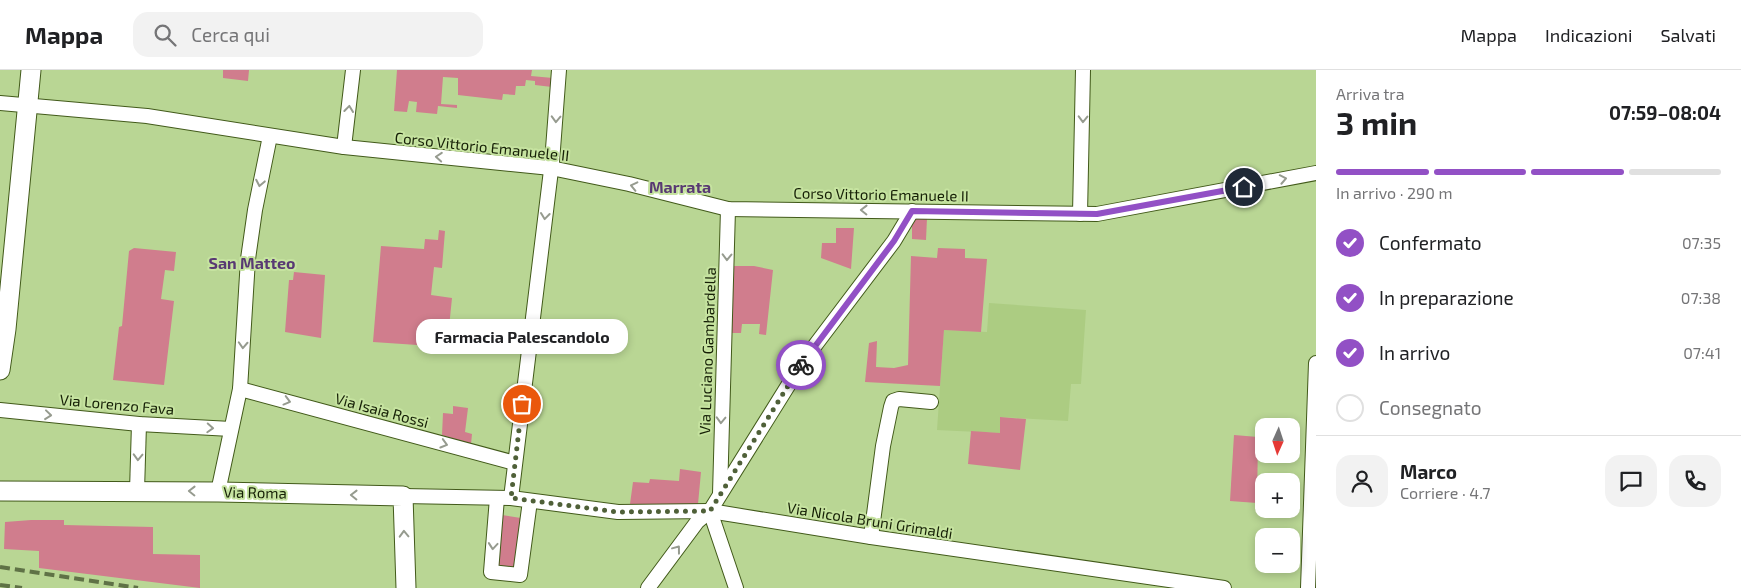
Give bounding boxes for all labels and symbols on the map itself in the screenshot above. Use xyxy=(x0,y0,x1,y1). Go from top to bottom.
one-way arrow xyxy=(343,104,354,112)
one-way arrow xyxy=(551,115,561,123)
one-way arrow xyxy=(1077,115,1088,123)
street label: Corso Vittorio Emanuele II xyxy=(394,128,570,164)
one-way arrow xyxy=(434,151,442,162)
pin xyxy=(1223,166,1265,208)
one-way arrow xyxy=(1279,175,1288,185)
district label: Marrata xyxy=(649,177,711,196)
one-way arrow xyxy=(256,179,266,188)
one-way arrow xyxy=(629,181,638,192)
street label: Corso Vittorio Emanuele II xyxy=(793,183,969,205)
one-way arrow xyxy=(859,205,867,215)
one-way arrow xyxy=(540,213,551,221)
district label: San Matteo xyxy=(209,253,295,272)
one-way arrow xyxy=(722,254,732,262)
street label: Via Luciano Gambardella xyxy=(695,267,719,435)
callout: Farmacia Palescandolo xyxy=(416,319,628,354)
courier xyxy=(776,340,826,390)
one-way arrow xyxy=(237,341,248,349)
pin xyxy=(501,383,543,425)
street label: Via Isaia Rossi xyxy=(333,389,431,431)
street label: Via Lorenzo Fava xyxy=(59,390,175,418)
one-way arrow xyxy=(283,395,291,406)
one-way arrow xyxy=(45,409,53,420)
one-way arrow xyxy=(716,416,726,424)
north arrow xyxy=(1255,418,1300,462)
one-way arrow xyxy=(207,423,215,434)
one-way arrow xyxy=(439,438,447,448)
one-way arrow xyxy=(133,454,143,461)
street label: Via Roma xyxy=(223,482,287,502)
one-way arrow xyxy=(188,486,196,496)
one-way arrow xyxy=(350,490,358,500)
street label: Via Nicola Bruni Grimaldi xyxy=(786,498,954,542)
one-way arrow xyxy=(399,530,409,538)
one-way arrow xyxy=(488,543,499,551)
one-way arrow xyxy=(671,545,680,555)

